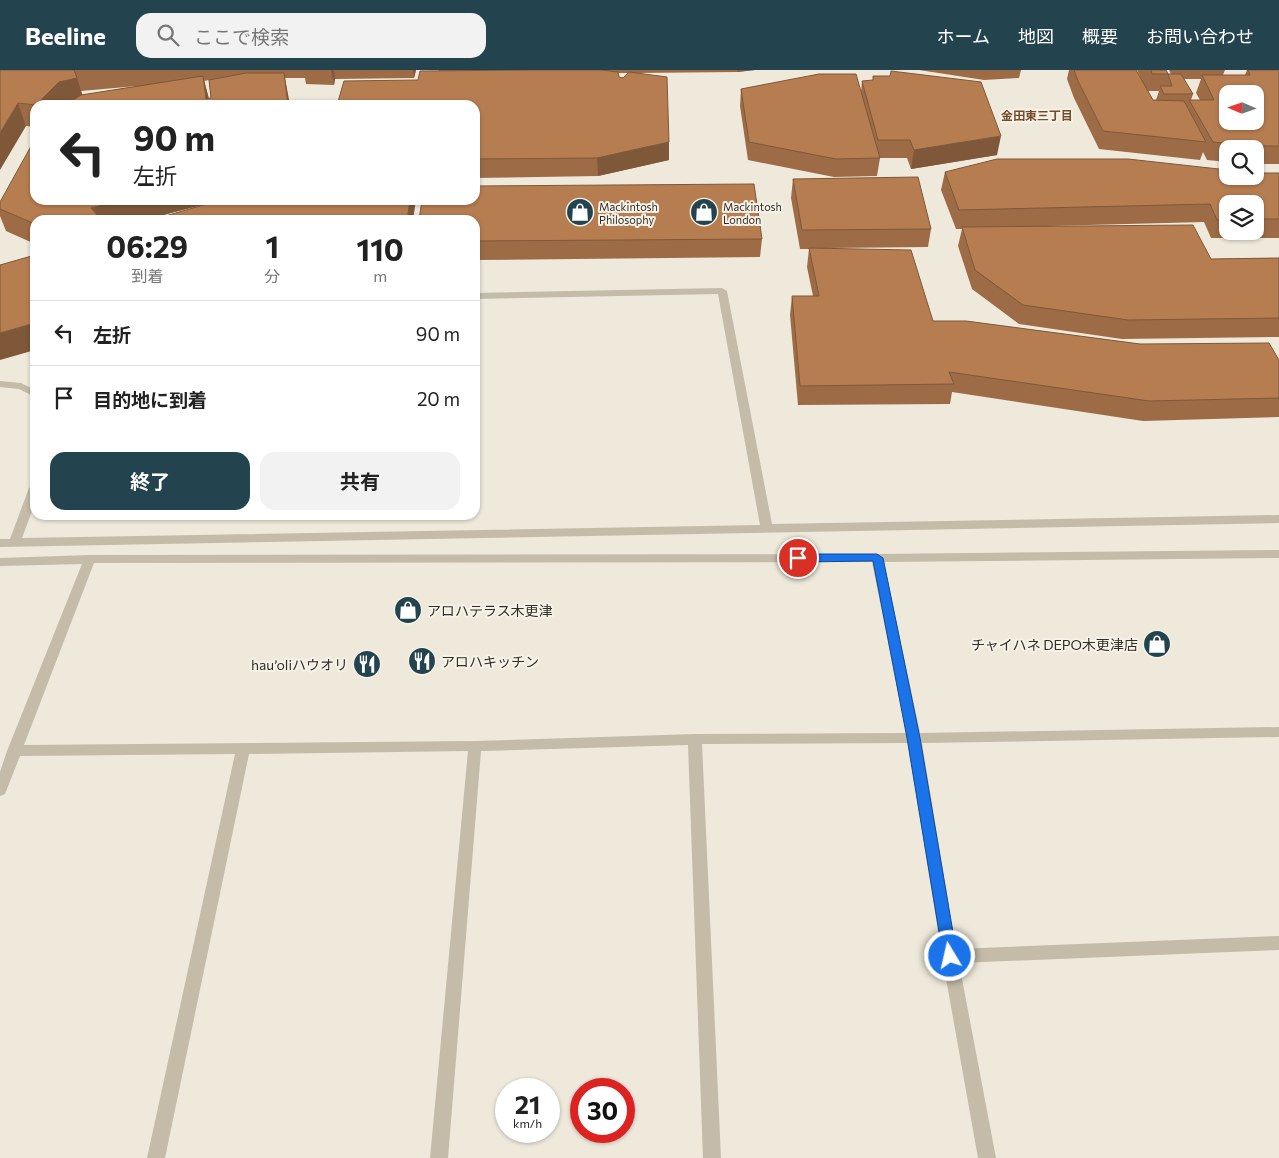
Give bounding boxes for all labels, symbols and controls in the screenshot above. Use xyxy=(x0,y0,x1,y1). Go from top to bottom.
search box xyxy=(136,13,486,58)
text: Beeline xyxy=(25,21,106,50)
icon: search xyxy=(154,21,182,49)
text: ここで検索 xyxy=(194,25,289,48)
text: ホーム xyxy=(937,25,990,47)
text: 地図 xyxy=(1018,25,1054,47)
text: 概要 xyxy=(1082,25,1118,47)
text: お問い合わせ xyxy=(1146,25,1254,47)
north arrow xyxy=(1219,85,1264,130)
map controls xyxy=(1219,85,1264,240)
district label: 金田東三丁目 xyxy=(1001,108,1073,122)
text: 90 m xyxy=(133,115,215,158)
icon: left xyxy=(50,120,115,185)
button: search xyxy=(1219,140,1264,185)
text: 左折 xyxy=(133,162,177,189)
button: layers xyxy=(1219,195,1264,240)
shop icon: Mackintosh Philosophy xyxy=(565,197,595,227)
shop icon: Mackintosh London xyxy=(689,197,719,227)
place label: Mackintosh Philosophy xyxy=(599,200,658,226)
place label: Mackintosh London xyxy=(723,200,782,226)
text: 06:29 xyxy=(106,227,188,264)
text: 1 xyxy=(266,227,279,264)
text: 110 xyxy=(357,230,404,267)
text: 到着 xyxy=(131,266,163,285)
text: 分 xyxy=(264,266,280,285)
text: m xyxy=(373,266,387,285)
icon: left xyxy=(50,319,78,347)
text: 90 m xyxy=(416,322,460,345)
text: 左折 xyxy=(93,323,131,346)
icon: arrive xyxy=(50,384,78,412)
text: 20 m xyxy=(417,387,460,410)
text: 目的地に到着 xyxy=(93,388,207,411)
button: 終了 xyxy=(50,452,250,510)
button: 共有 xyxy=(260,452,460,510)
pin xyxy=(777,537,819,579)
icon: arrive xyxy=(784,544,812,572)
shop icon: アロハテラス木更津 xyxy=(393,595,423,625)
place label: アロハテラス木更津 xyxy=(427,602,553,619)
shop icon: チャイハネ DEPO木更津店 xyxy=(1142,629,1172,659)
place label: チャイハネ DEPO木更津店 xyxy=(971,636,1138,653)
restaurant icon: アロハキッチン xyxy=(407,646,437,676)
restaurant icon: hau’oliハウオリ xyxy=(352,649,382,679)
place label: アロハキッチン xyxy=(441,653,539,670)
place label: hau’oliハウオリ xyxy=(251,656,348,673)
position arrow xyxy=(923,929,975,981)
speed limit sign: 30 xyxy=(570,1078,635,1143)
text: 21 xyxy=(515,1089,540,1119)
text: km/h xyxy=(513,1116,542,1130)

